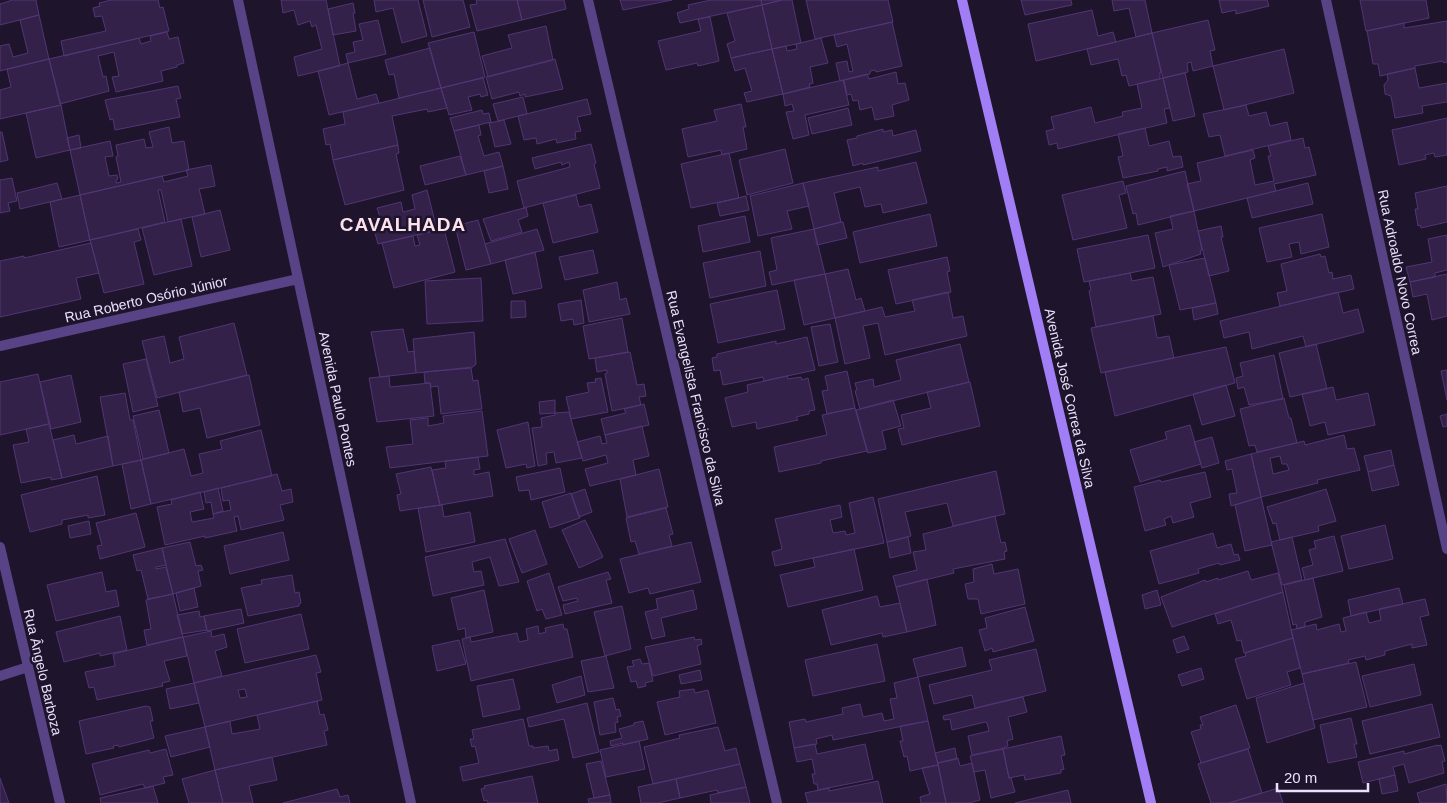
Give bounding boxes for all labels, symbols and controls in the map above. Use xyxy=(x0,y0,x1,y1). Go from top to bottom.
street label: Rua Adroaldo Novo Correa xyxy=(1375,188,1425,356)
district label: CAVALHADA xyxy=(340,214,466,235)
street label: Rua Roberto Osório Júnior xyxy=(63,272,229,326)
street label: Rua Evangelista Francisco da Silva xyxy=(663,289,729,507)
street label: Avenida José Correa da Silva xyxy=(1041,306,1099,490)
street label: Avenida Paulo Pontes xyxy=(316,330,360,468)
street label: Rua Ângelo Barboza xyxy=(21,607,65,737)
scale bar xyxy=(1277,760,1368,792)
text: 20 m xyxy=(1284,769,1317,786)

